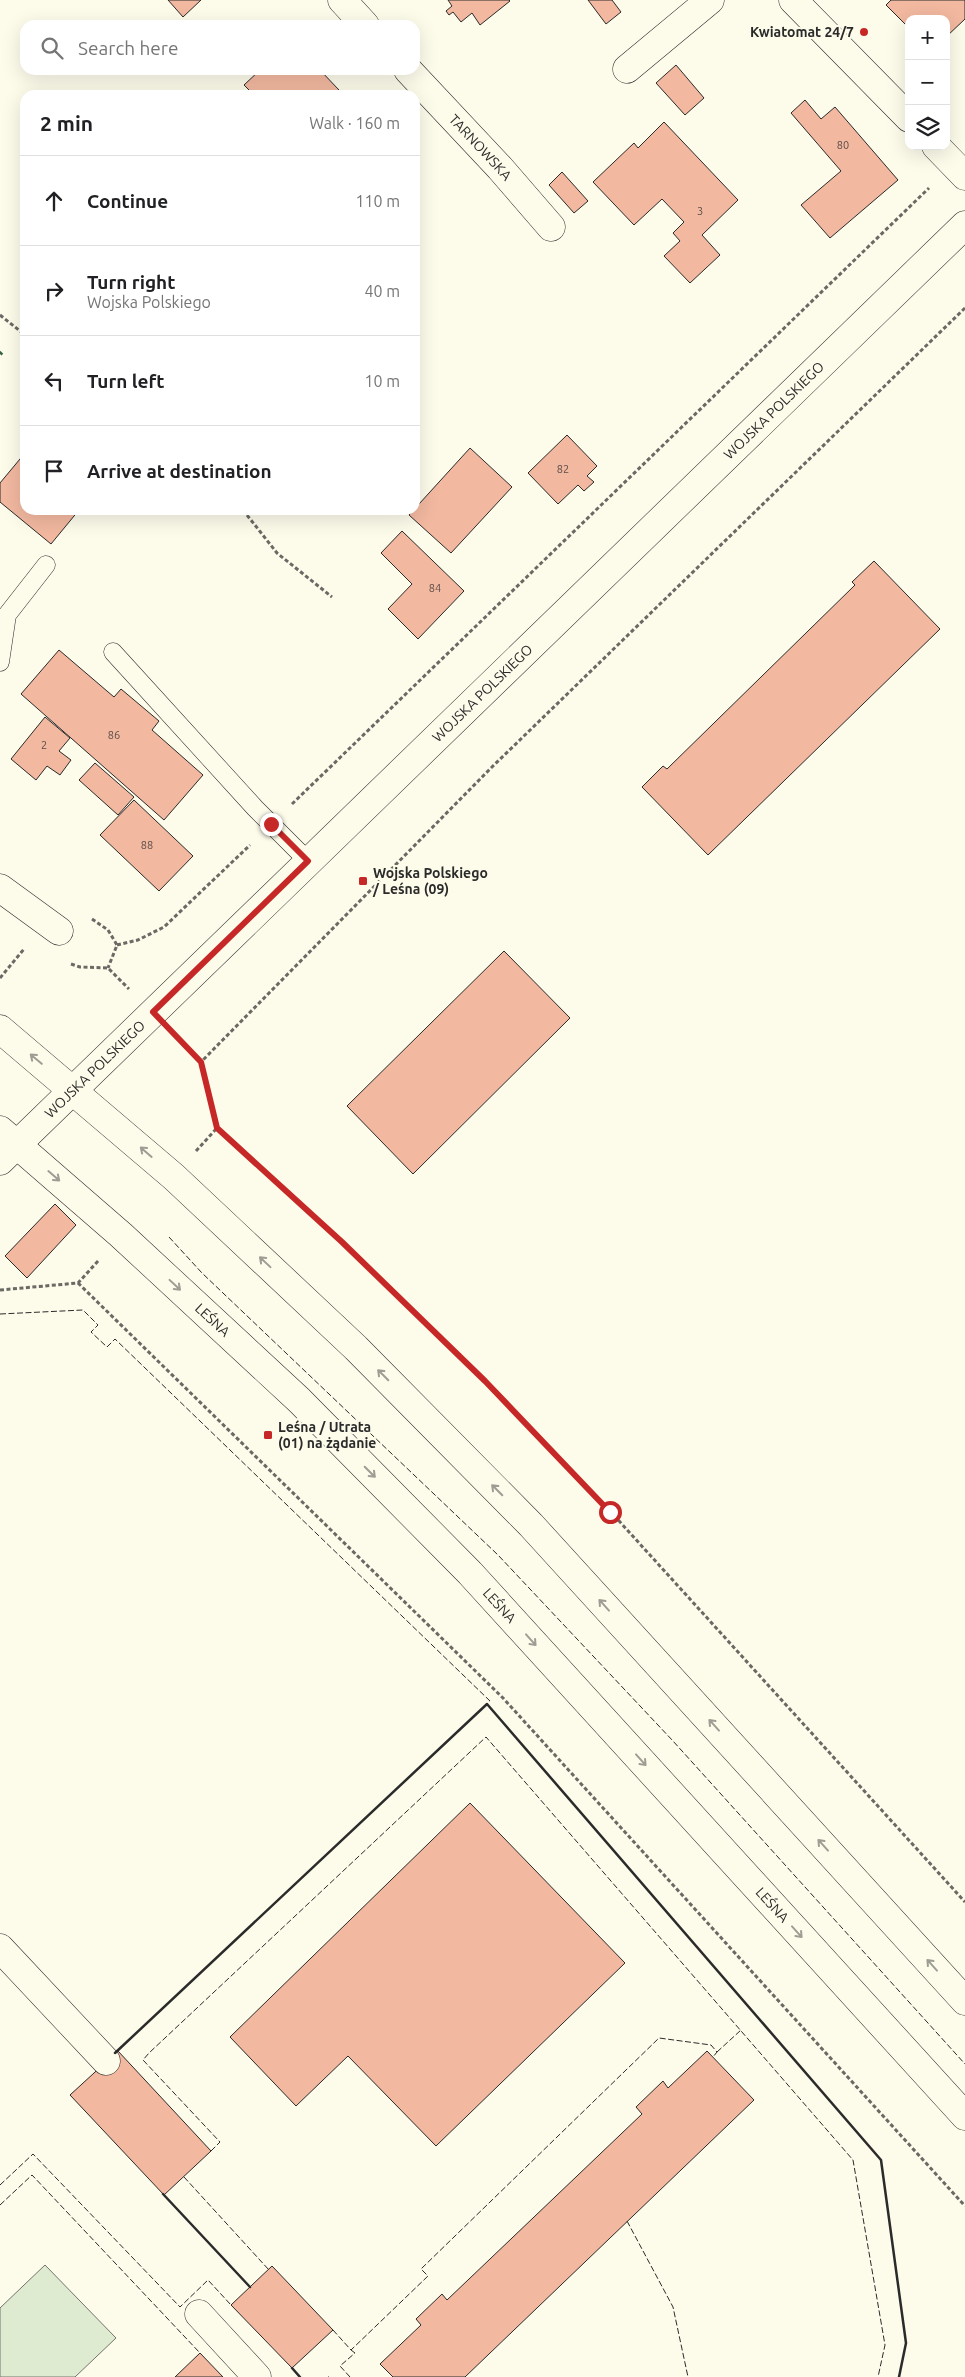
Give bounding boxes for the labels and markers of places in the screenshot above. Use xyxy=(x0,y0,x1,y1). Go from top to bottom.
place label: Kwiatomat 24/7 xyxy=(750,24,854,40)
marker: Kwiatomat 24/7 xyxy=(858,26,870,38)
place label: Wojska Polskiego / Leśna (09) xyxy=(372,865,488,897)
marker: Wojska Polskiego / Leśna (09) xyxy=(357,875,369,887)
place label: Leśna / Utrata (01) na żądanie xyxy=(278,1419,376,1452)
marker: Leśna / Utrata (01) na żądanie xyxy=(262,1429,274,1441)

